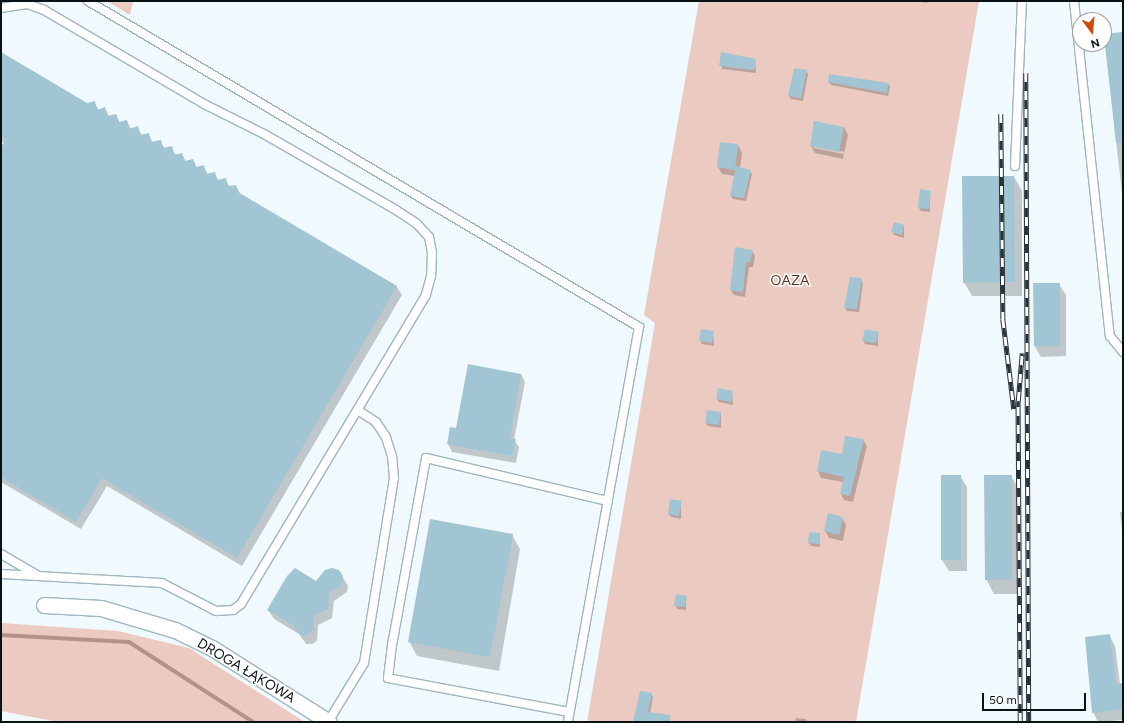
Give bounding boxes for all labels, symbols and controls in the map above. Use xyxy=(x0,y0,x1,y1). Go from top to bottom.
north arrow xyxy=(1072,12,1112,52)
text: N xyxy=(1089,36,1101,50)
park label: OAZA xyxy=(771,273,809,289)
street label: DROGA ŁĄKOWA xyxy=(194,635,298,707)
scale bar xyxy=(984,685,1088,711)
text: 50 m xyxy=(989,693,1017,707)

